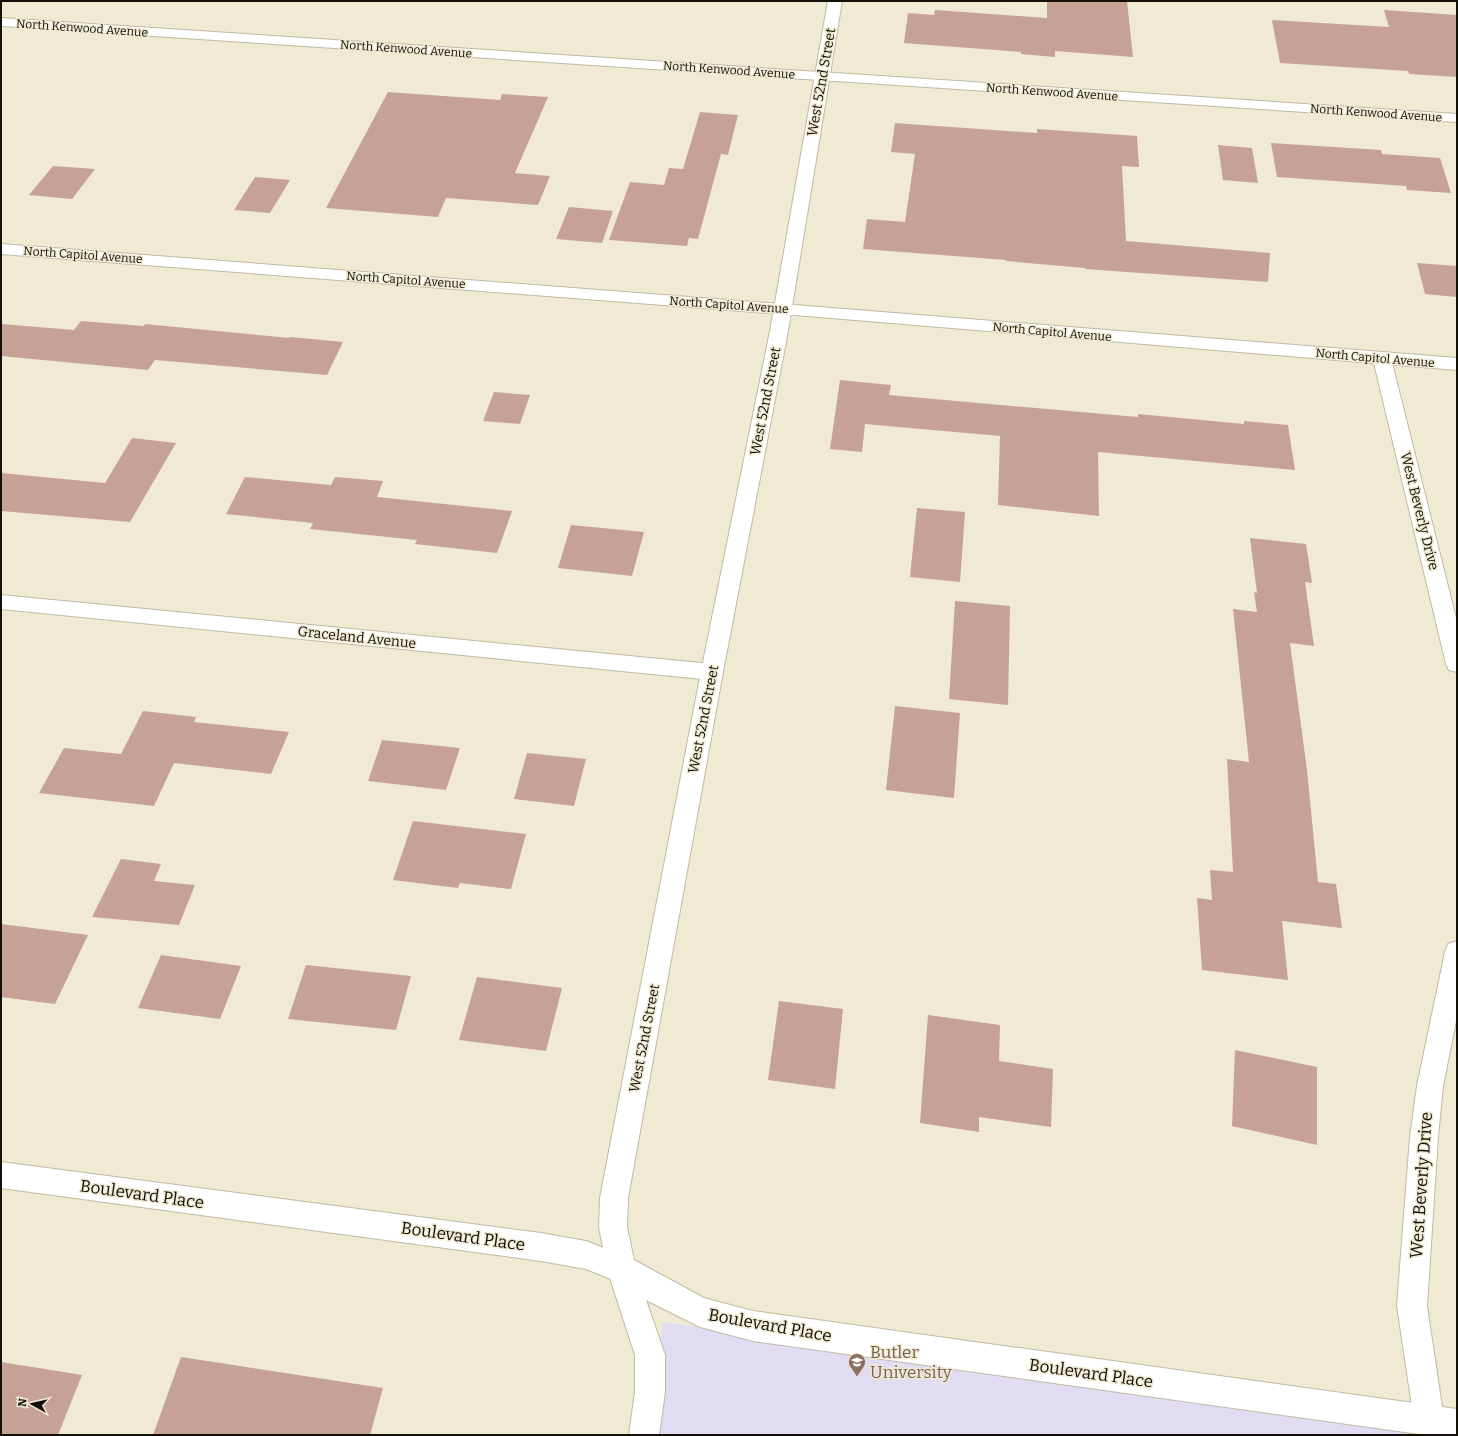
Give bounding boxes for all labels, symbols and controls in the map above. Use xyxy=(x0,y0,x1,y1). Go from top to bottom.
street label: North Kenwood Avenue xyxy=(16,16,148,40)
street label: West 52nd Street xyxy=(804,27,839,138)
street label: North Kenwood Avenue xyxy=(340,37,472,61)
street label: North Kenwood Avenue xyxy=(663,58,795,82)
street label: North Kenwood Avenue xyxy=(986,80,1118,104)
street label: North Kenwood Avenue xyxy=(1310,101,1442,125)
street label: North Capitol Avenue xyxy=(23,244,143,266)
street label: North Capitol Avenue xyxy=(346,269,466,291)
street label: North Capitol Avenue xyxy=(669,294,789,316)
street label: North Capitol Avenue xyxy=(992,320,1112,344)
street label: West 52nd Street xyxy=(747,346,784,457)
street label: North Capitol Avenue xyxy=(1315,346,1435,370)
street label: West Beverly Drive xyxy=(1397,450,1442,572)
street label: Graceland Avenue xyxy=(297,623,417,652)
street label: West 52nd Street xyxy=(685,664,722,775)
street label: West 52nd Street xyxy=(626,983,663,1094)
street label: West Beverly Drive xyxy=(1406,1111,1437,1259)
street label: Boulevard Place xyxy=(79,1175,205,1214)
street label: Boulevard Place xyxy=(400,1217,526,1256)
street label: Boulevard Place xyxy=(707,1304,833,1347)
place label: Butler University xyxy=(870,1342,953,1383)
school or university icon: Butler University xyxy=(847,1352,867,1377)
street label: Boulevard Place xyxy=(1028,1354,1154,1393)
north arrow xyxy=(12,1384,52,1424)
text: N xyxy=(16,1397,30,1408)

